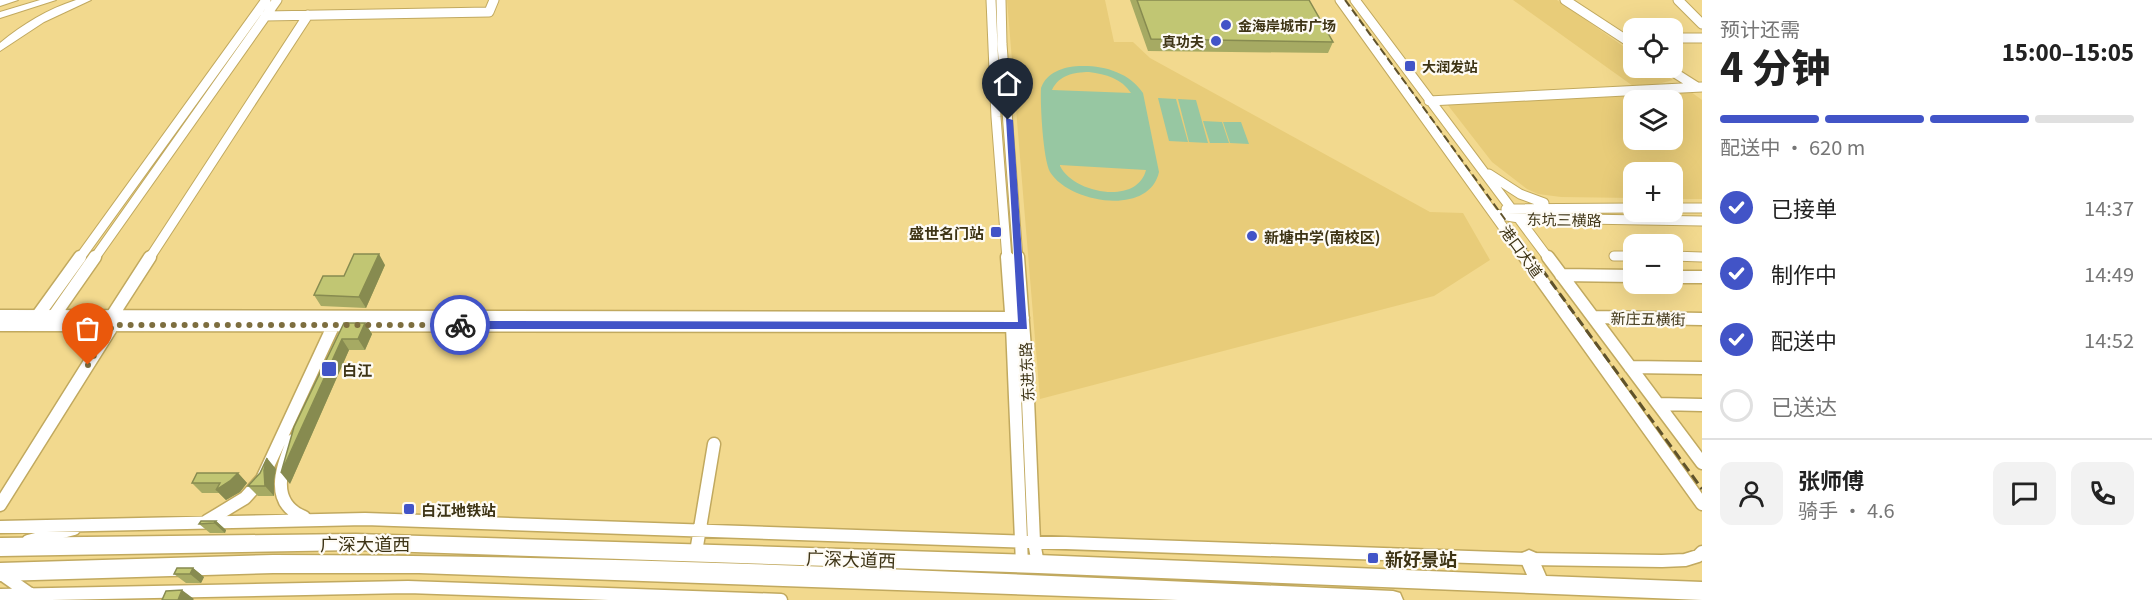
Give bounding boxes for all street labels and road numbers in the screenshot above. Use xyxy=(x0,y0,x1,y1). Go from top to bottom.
street label: 东坑三横路 xyxy=(1526,208,1602,230)
street label: 港口大道 xyxy=(1496,221,1548,281)
street label: 新庄五横街 xyxy=(1610,307,1686,329)
street label: 东进东路 xyxy=(1014,341,1038,403)
street label: 广深大道西 xyxy=(320,530,410,556)
street label: 广深大道西 xyxy=(806,543,896,573)

